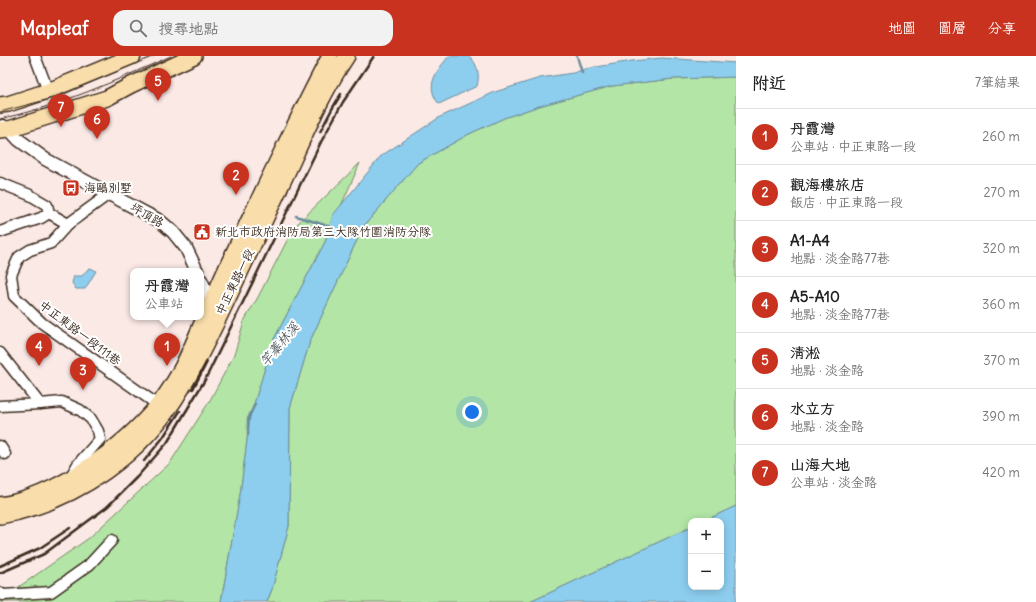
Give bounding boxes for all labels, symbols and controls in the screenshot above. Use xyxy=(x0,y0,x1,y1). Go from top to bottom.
search box xyxy=(113,10,393,46)
text: Mapleaf xyxy=(20,16,89,40)
icon: search xyxy=(127,17,149,39)
text: 搜尋地點 xyxy=(159,19,219,38)
text: 地圖 xyxy=(888,19,916,37)
text: 圖層 xyxy=(938,19,966,37)
text: 分享 xyxy=(988,19,1016,37)
pin: 5 xyxy=(145,68,171,101)
text: 附近 xyxy=(752,72,786,94)
text: 7筆結果 xyxy=(975,74,1020,91)
pin: 7 xyxy=(48,94,74,127)
pin: 6 xyxy=(84,106,110,139)
text: 丹霞灣 xyxy=(790,119,835,138)
text: 1 xyxy=(762,128,768,145)
text: 260 m xyxy=(982,128,1020,145)
text: 公車站 · 中正東路一段 xyxy=(790,138,916,155)
pin: 2 xyxy=(223,162,249,195)
text: 觀海樓旅店 xyxy=(790,175,865,194)
bus stop icon: 海鷗別墅 xyxy=(61,178,81,198)
place label: 海鷗別墅 xyxy=(84,180,132,195)
text: 2 xyxy=(761,184,769,201)
text: 270 m xyxy=(983,184,1020,201)
text: 飯店 · 中正東路一段 xyxy=(790,194,903,211)
street label: 坪頂路 xyxy=(128,199,167,230)
public building icon: 新北市政府消防局第三大隊竹圍消防分隊 xyxy=(192,222,212,242)
place label: 新北市政府消防局第三大隊竹圍消防分隊 xyxy=(215,224,431,239)
text: A1-A4 xyxy=(790,231,830,250)
text: 3 xyxy=(761,240,769,257)
text: 320 m xyxy=(982,240,1020,257)
street label: 中正東路一段 xyxy=(212,246,257,317)
text: 地點 · 淡金路77巷 xyxy=(790,250,890,267)
popup xyxy=(130,268,204,320)
text: 丹霞灣 xyxy=(144,276,190,295)
text: A5-A10 xyxy=(790,287,840,306)
text: 公車站 xyxy=(144,295,184,312)
text: 4 xyxy=(761,296,769,313)
text: 360 m xyxy=(982,296,1020,313)
street label: 中正東路一段111巷 xyxy=(37,297,124,368)
text: 地點 · 淡金路77巷 xyxy=(790,306,890,323)
water label: 竿蓁林溪 xyxy=(256,318,303,370)
pin: 4 xyxy=(26,333,52,366)
pin: 1 xyxy=(154,333,180,366)
text: 清淞 xyxy=(790,343,820,362)
text: 5 xyxy=(761,352,769,369)
text: 370 m xyxy=(983,352,1020,369)
pin: 3 xyxy=(70,357,96,390)
text: 地點 · 淡金路 xyxy=(790,362,864,379)
text: 水立方 xyxy=(790,399,835,418)
your location xyxy=(462,402,482,422)
text: 6 xyxy=(761,408,769,425)
text: 390 m xyxy=(982,408,1020,425)
text: 地點 · 淡金路 xyxy=(790,418,864,435)
text: 山海大地 xyxy=(790,455,850,474)
text: 7 xyxy=(762,464,768,481)
text: 420 m xyxy=(982,464,1020,481)
text: 公車站 · 淡金路 xyxy=(790,474,877,491)
map controls xyxy=(688,518,724,590)
button: + xyxy=(688,518,724,554)
button: − xyxy=(688,554,724,590)

